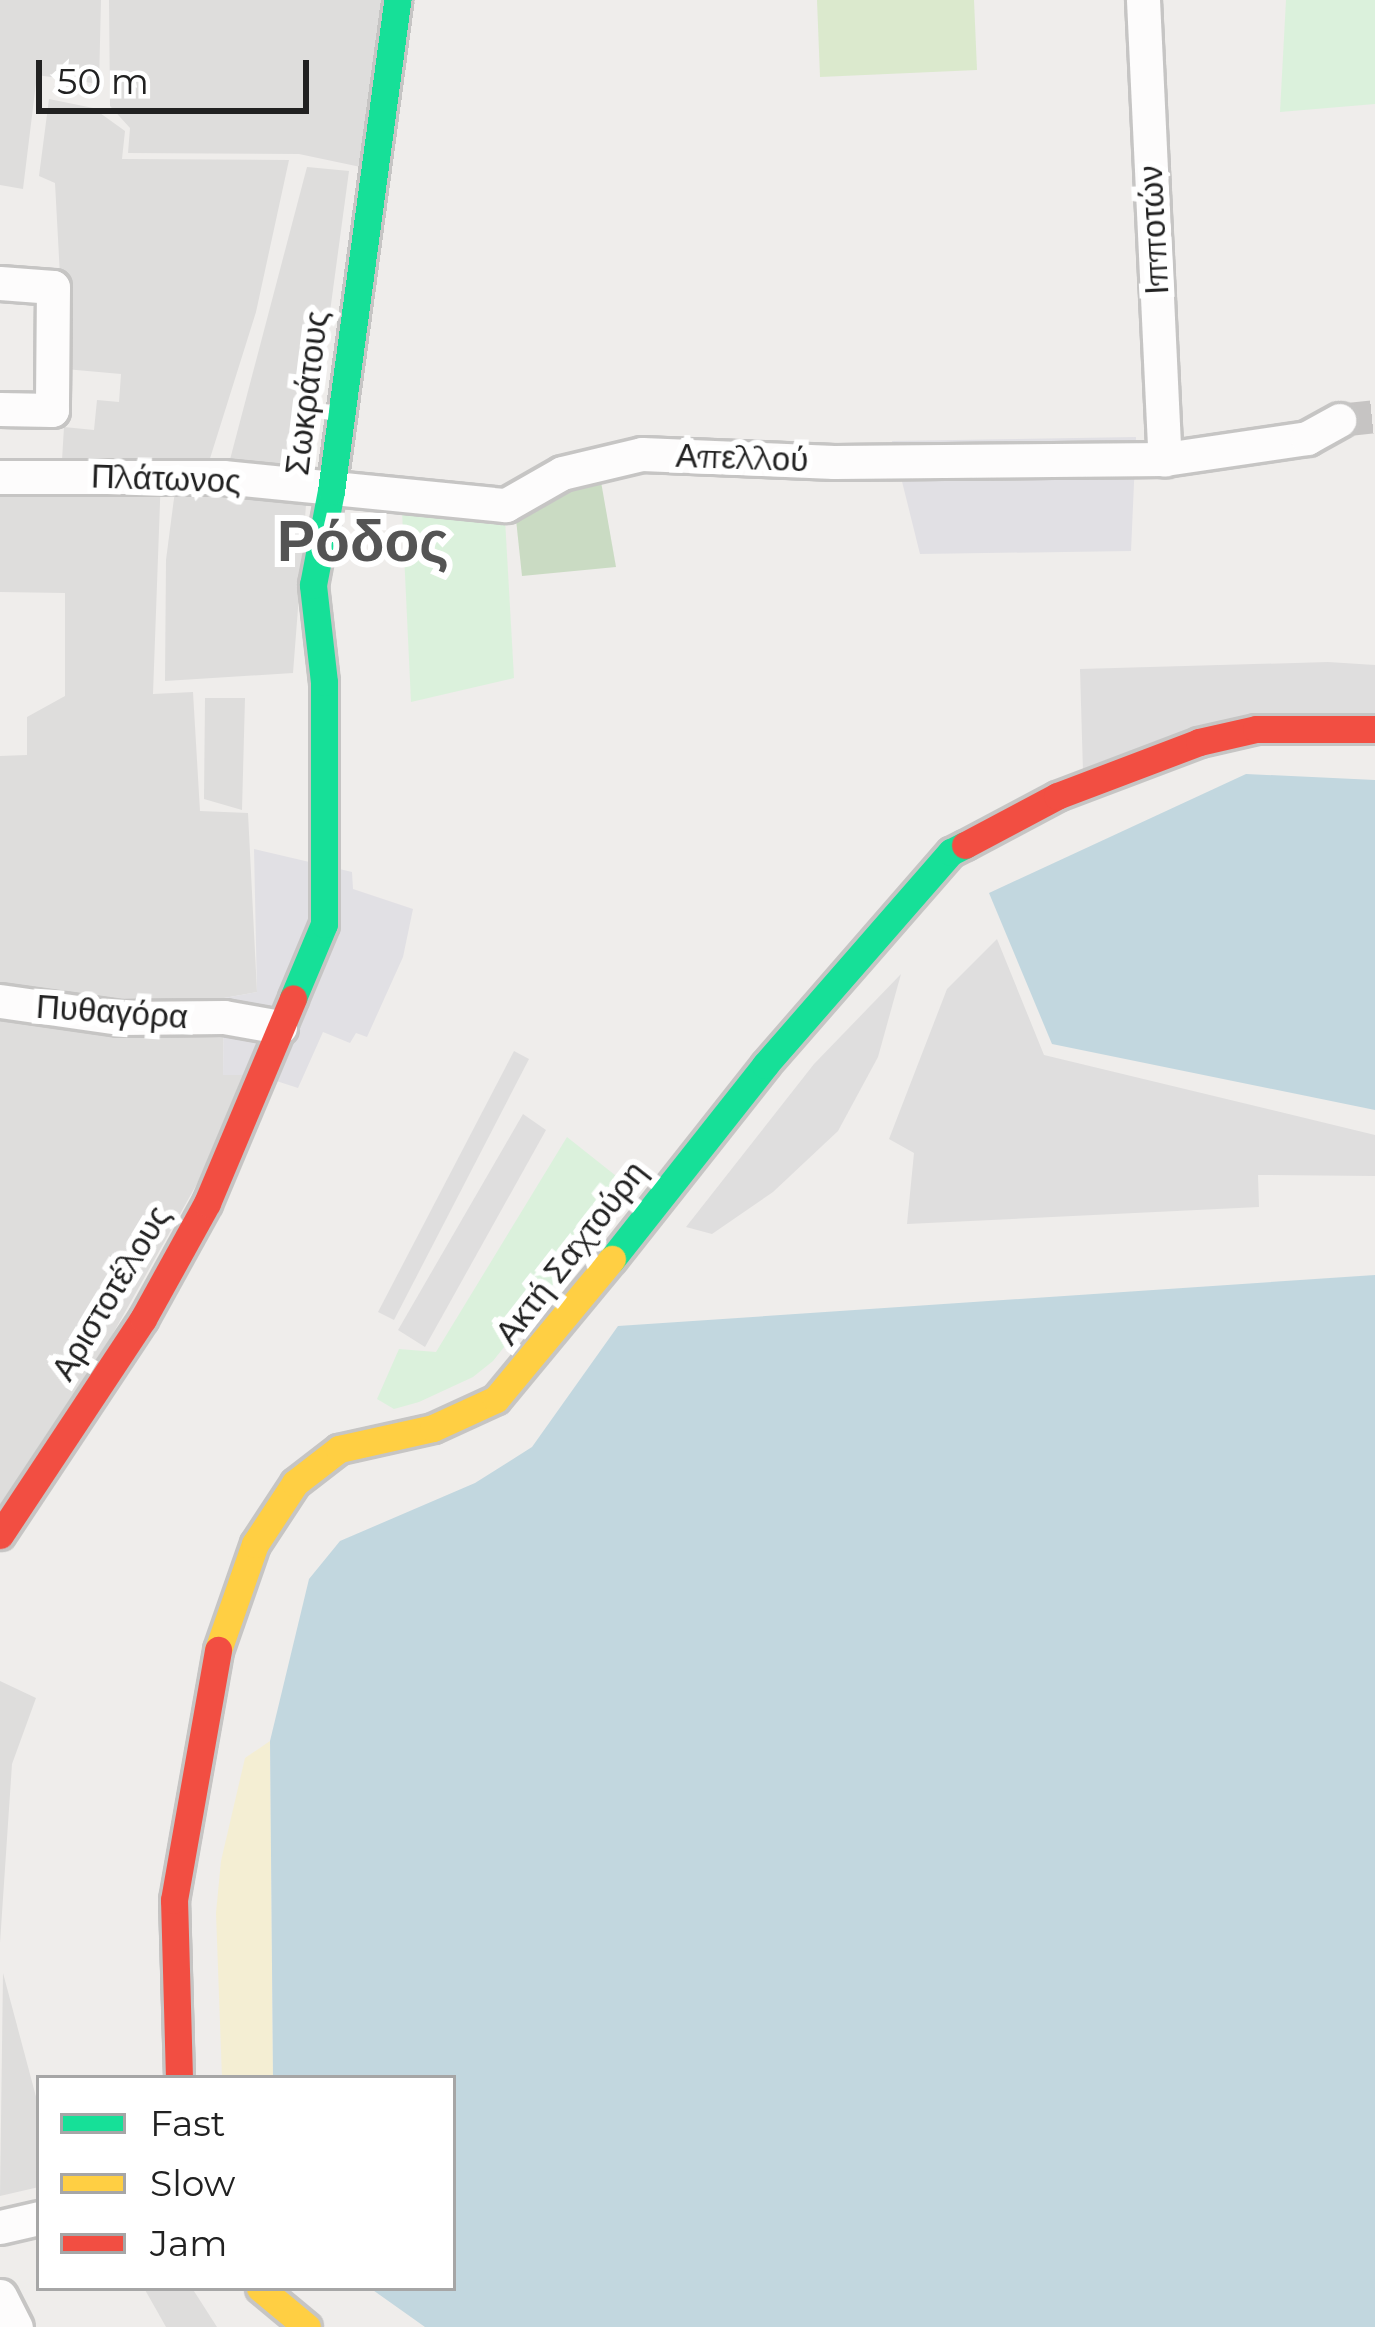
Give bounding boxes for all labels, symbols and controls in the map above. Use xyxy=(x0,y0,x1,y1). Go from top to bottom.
scale bar xyxy=(42,36,315,110)
text: 50 m xyxy=(57,59,149,103)
street label: Ιπποτών xyxy=(1131,164,1177,296)
street label: Σωκράτους xyxy=(277,309,337,477)
street label: Απελλού xyxy=(675,436,809,480)
street label: Πλάτωνος xyxy=(90,457,242,501)
district label: Ρόδος xyxy=(277,507,449,575)
street label: Πυθαγόρα xyxy=(35,987,189,1037)
street label: Ακτή Σαχτούρη xyxy=(487,1153,655,1353)
street label: Αριστοτέλους xyxy=(43,1198,179,1388)
legend xyxy=(36,2075,456,2291)
text: Fast xyxy=(150,2101,225,2145)
text: Slow xyxy=(150,2161,236,2205)
text: Jam xyxy=(150,2221,227,2265)

